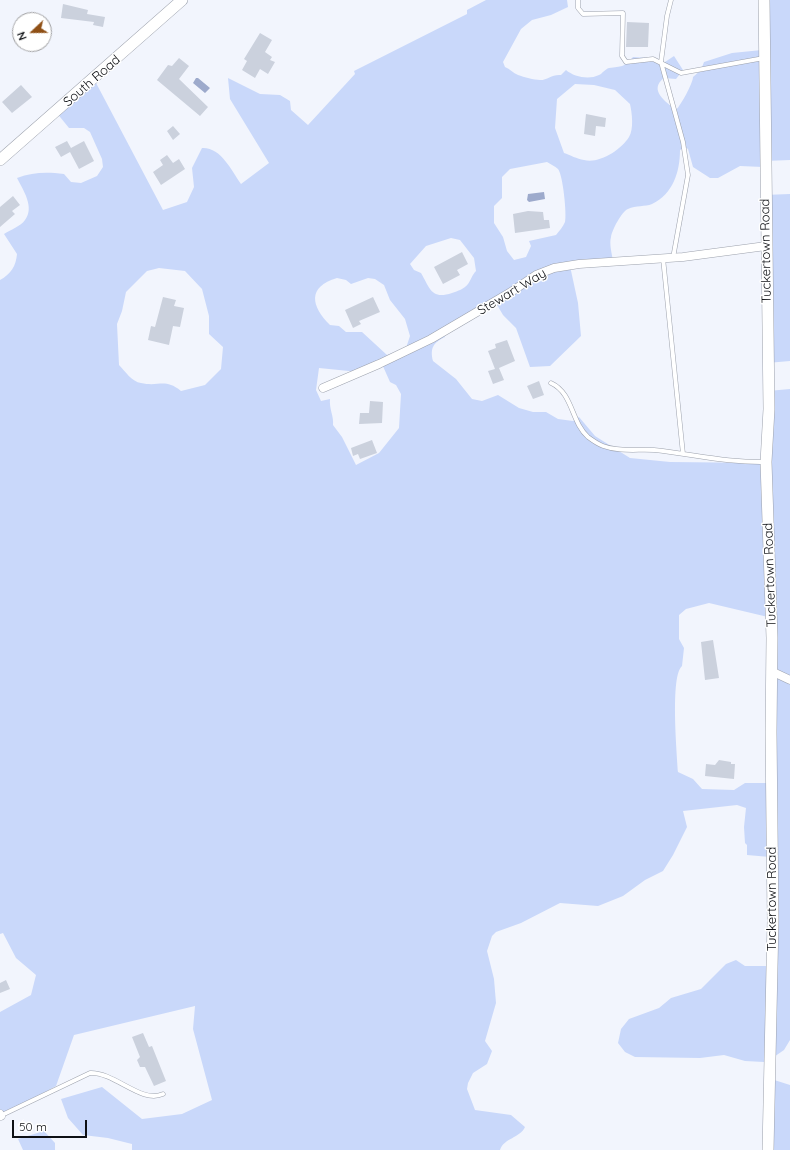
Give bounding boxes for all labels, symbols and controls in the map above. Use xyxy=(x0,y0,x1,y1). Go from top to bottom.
north arrow xyxy=(12,12,52,52)
text: N xyxy=(14,30,30,42)
street label: South Road xyxy=(60,52,124,110)
street label: Tuckertown Road xyxy=(757,199,775,303)
street label: Stewart Way xyxy=(475,265,549,319)
street label: Tuckertown Road xyxy=(760,522,780,628)
street label: Tuckertown Road xyxy=(764,847,780,951)
scale bar xyxy=(14,1112,89,1138)
text: 50 m xyxy=(19,1119,47,1134)

